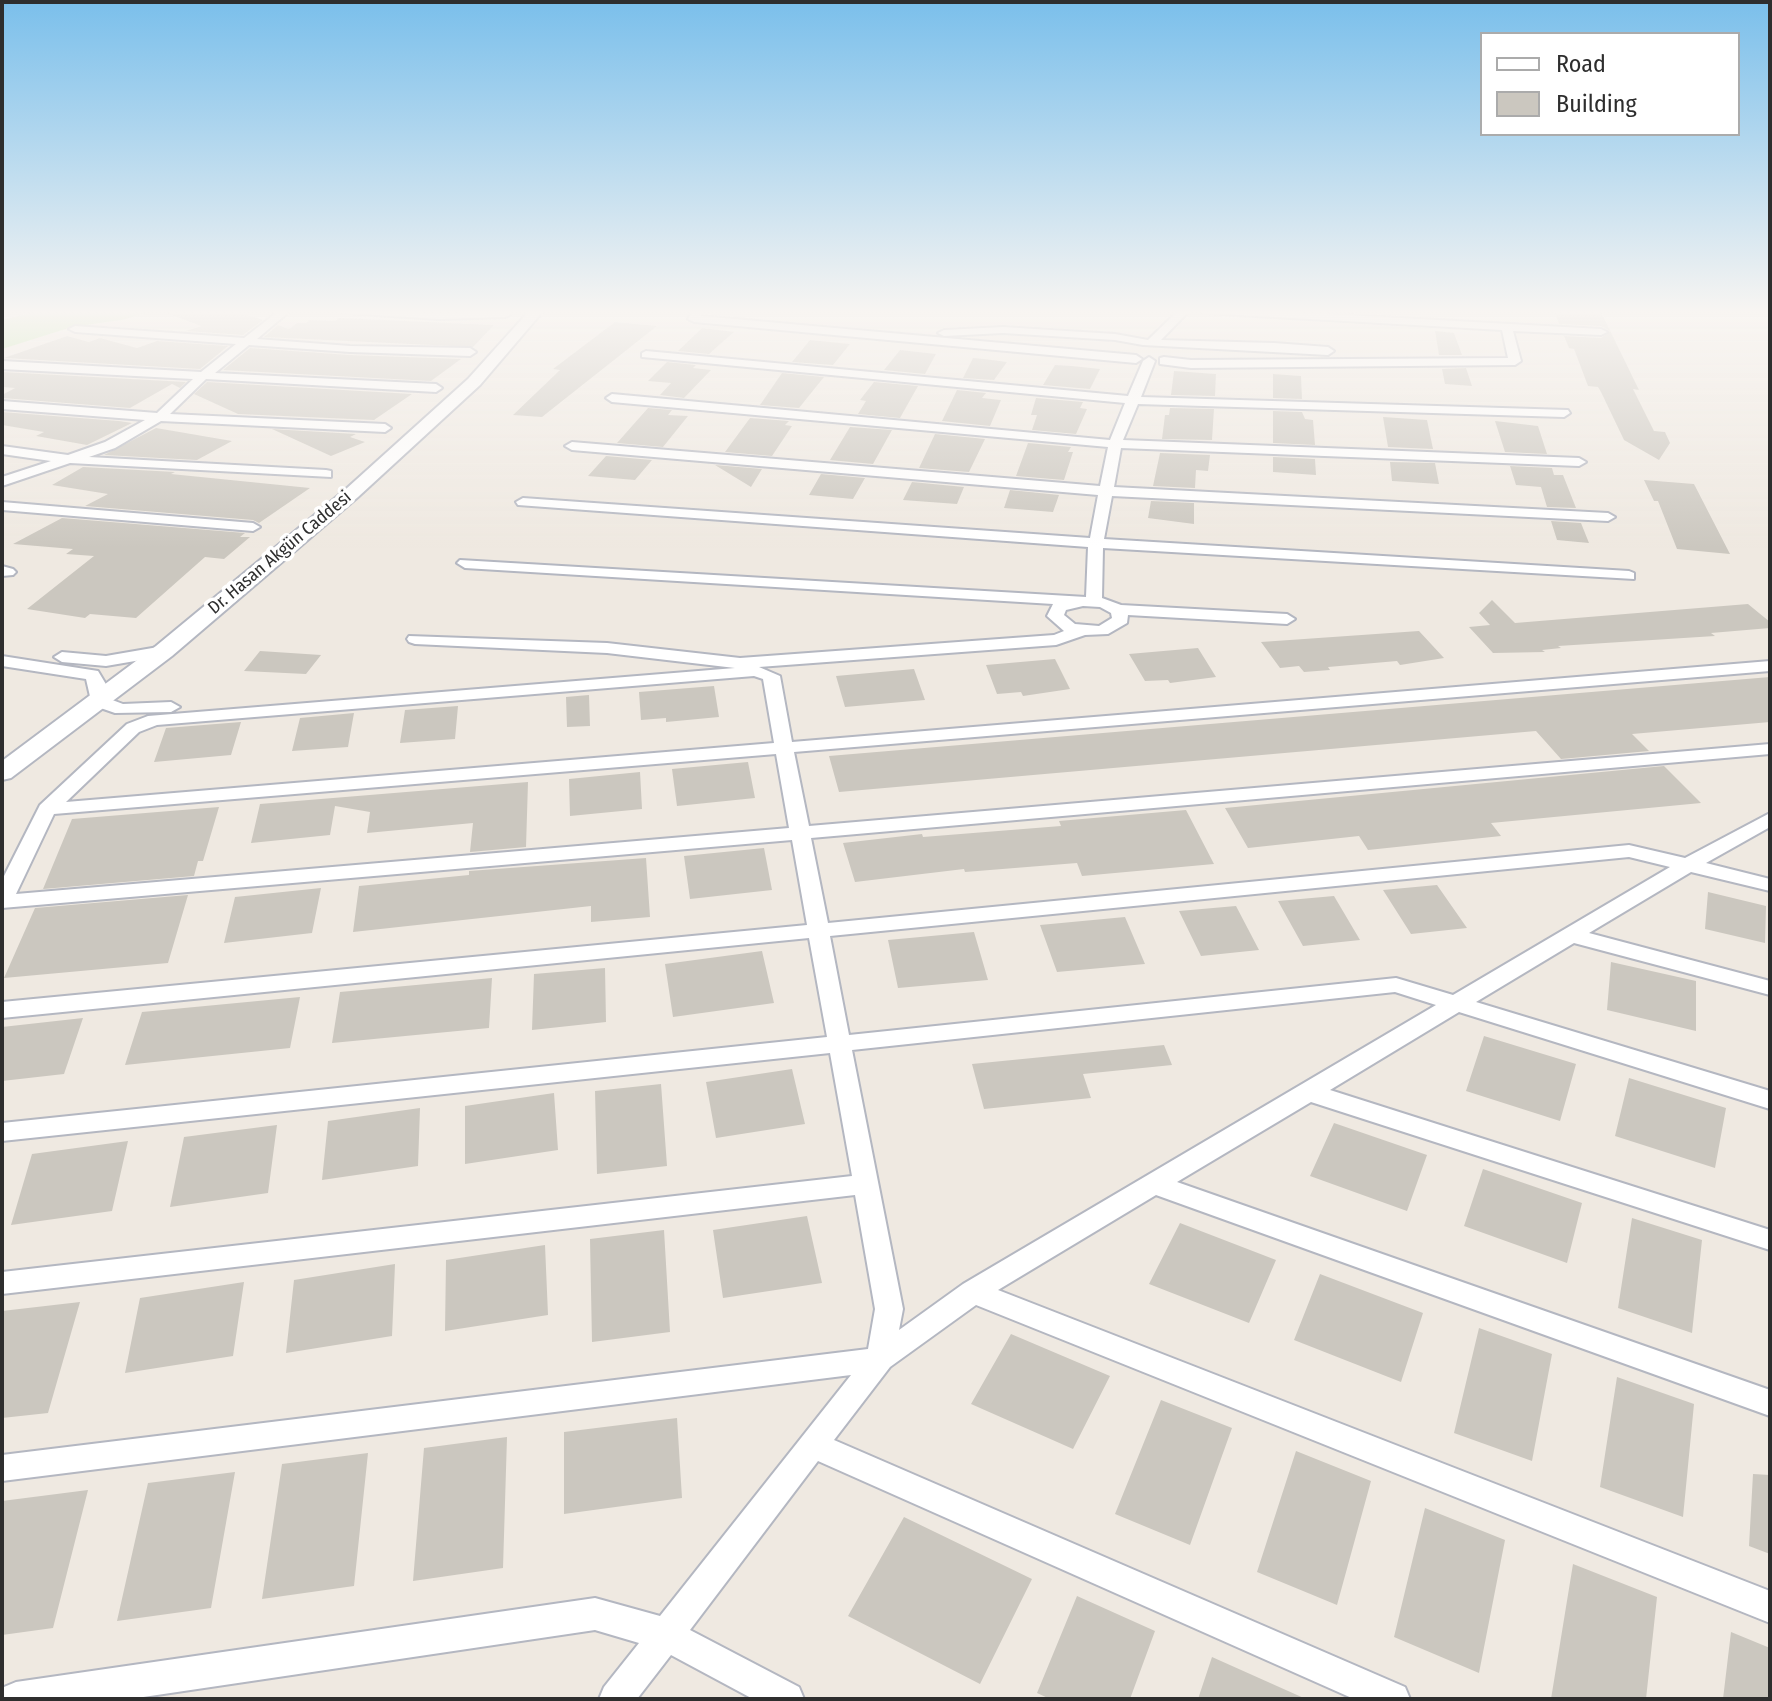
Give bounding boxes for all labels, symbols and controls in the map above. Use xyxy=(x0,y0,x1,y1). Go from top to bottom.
legend xyxy=(1480,32,1740,136)
text: Road xyxy=(1556,50,1606,78)
text: Building xyxy=(1556,90,1637,118)
street label: Dr. Hasan Akgün Caddesi xyxy=(204,487,356,619)

